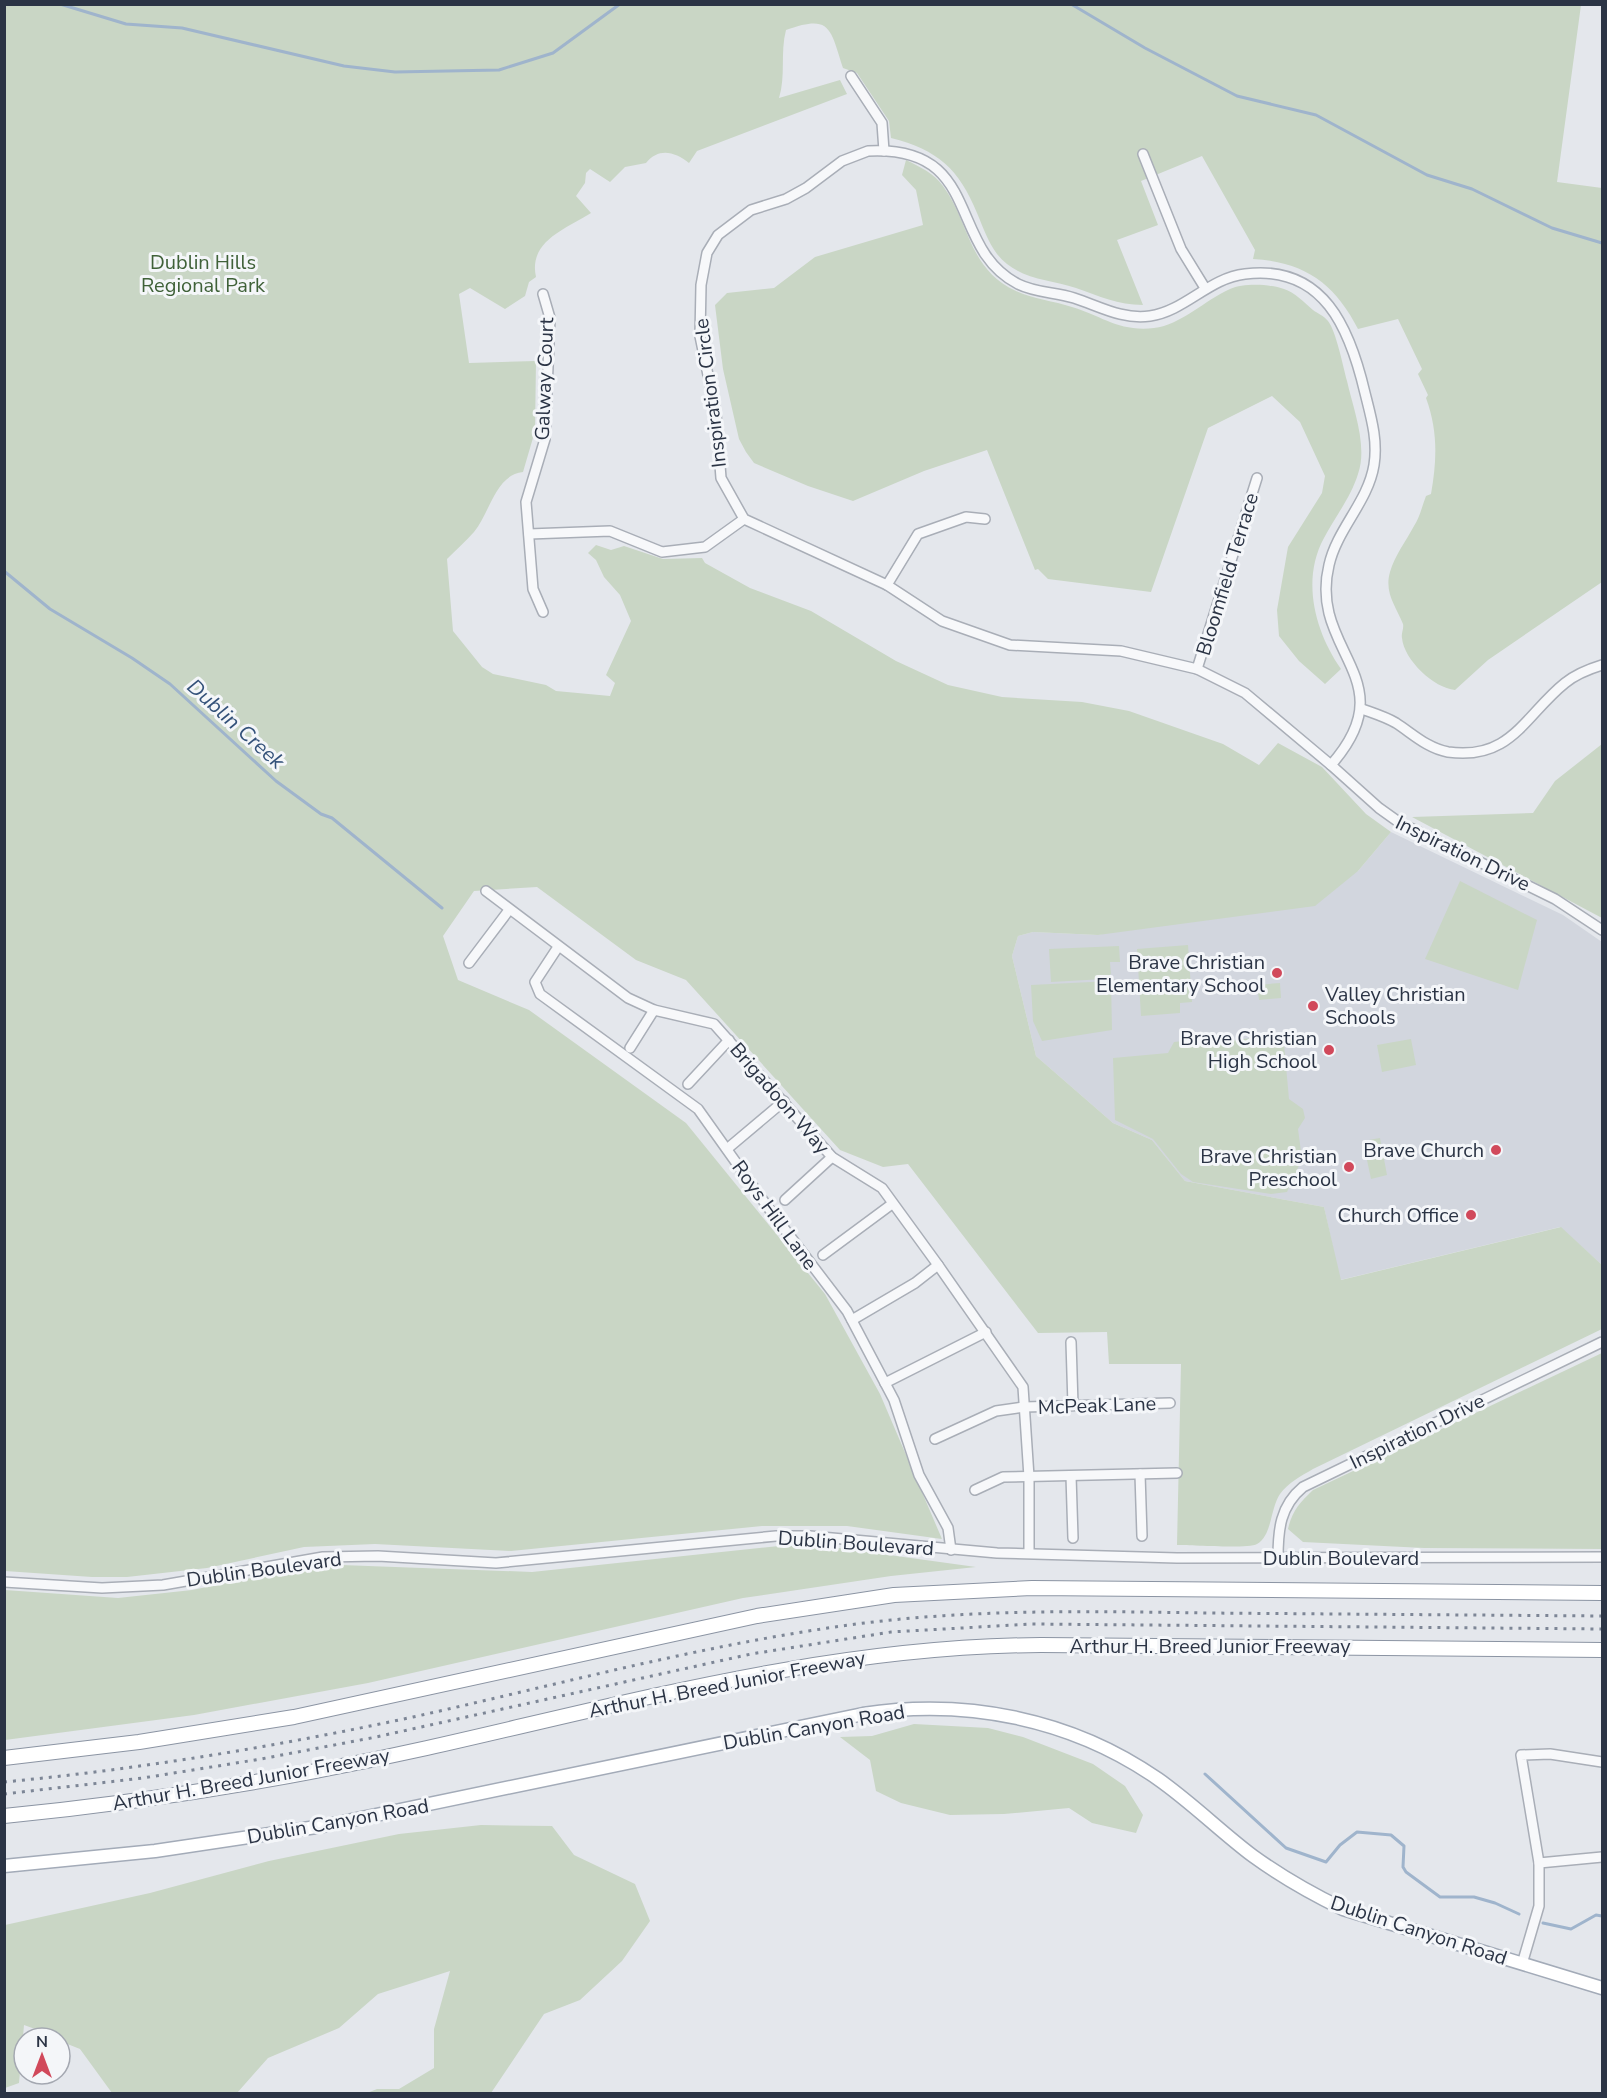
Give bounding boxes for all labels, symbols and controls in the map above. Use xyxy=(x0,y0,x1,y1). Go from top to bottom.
park label: Dublin Hills Regional Park xyxy=(141,249,266,299)
street label: Galway Court xyxy=(529,316,560,441)
street label: Inspiration Circle xyxy=(688,317,733,469)
street label: Bloomfield Terrace xyxy=(1190,489,1265,659)
water label: Dublin Creek xyxy=(181,673,291,776)
street label: Inspiration Drive xyxy=(1391,809,1535,898)
place label: Brave Christian Elementary School xyxy=(1096,949,1265,999)
marker: Brave Christian Elementary School xyxy=(1270,966,1284,980)
place label: Valley Christian Schools xyxy=(1324,981,1466,1031)
marker: Valley Christian Schools xyxy=(1306,999,1320,1013)
place label: Brave Christian High School xyxy=(1180,1025,1317,1075)
street label: Brigadoon Way xyxy=(724,1037,836,1160)
marker: Brave Christian High School xyxy=(1322,1043,1336,1057)
place label: Brave Church xyxy=(1363,1137,1484,1164)
place label: Brave Christian Preschool xyxy=(1200,1143,1337,1193)
marker: Brave Church xyxy=(1489,1143,1503,1157)
street label: Roys Hill Lane xyxy=(726,1155,824,1276)
marker: Brave Christian Preschool xyxy=(1342,1160,1356,1174)
place label: Church Office xyxy=(1338,1202,1459,1229)
marker: Church Office xyxy=(1464,1208,1478,1222)
street label: Inspiration Drive xyxy=(1345,1387,1489,1476)
street label: McPeak Lane xyxy=(1037,1390,1157,1421)
street label: Dublin Boulevard xyxy=(777,1525,935,1562)
street label: Dublin Boulevard xyxy=(185,1545,343,1594)
street label: Dublin Boulevard xyxy=(1263,1545,1419,1572)
street label: Arthur H. Breed Junior Freeway xyxy=(1069,1633,1351,1660)
street label: Arthur H. Breed Junior Freeway xyxy=(587,1644,868,1725)
street label: Dublin Canyon Road xyxy=(721,1698,907,1757)
street label: Arthur H. Breed Junior Freeway xyxy=(110,1742,393,1817)
street label: Dublin Canyon Road xyxy=(245,1792,431,1851)
street label: Dublin Canyon Road xyxy=(1327,1889,1511,1972)
north arrow xyxy=(12,2026,72,2086)
text: N xyxy=(36,2031,48,2053)

